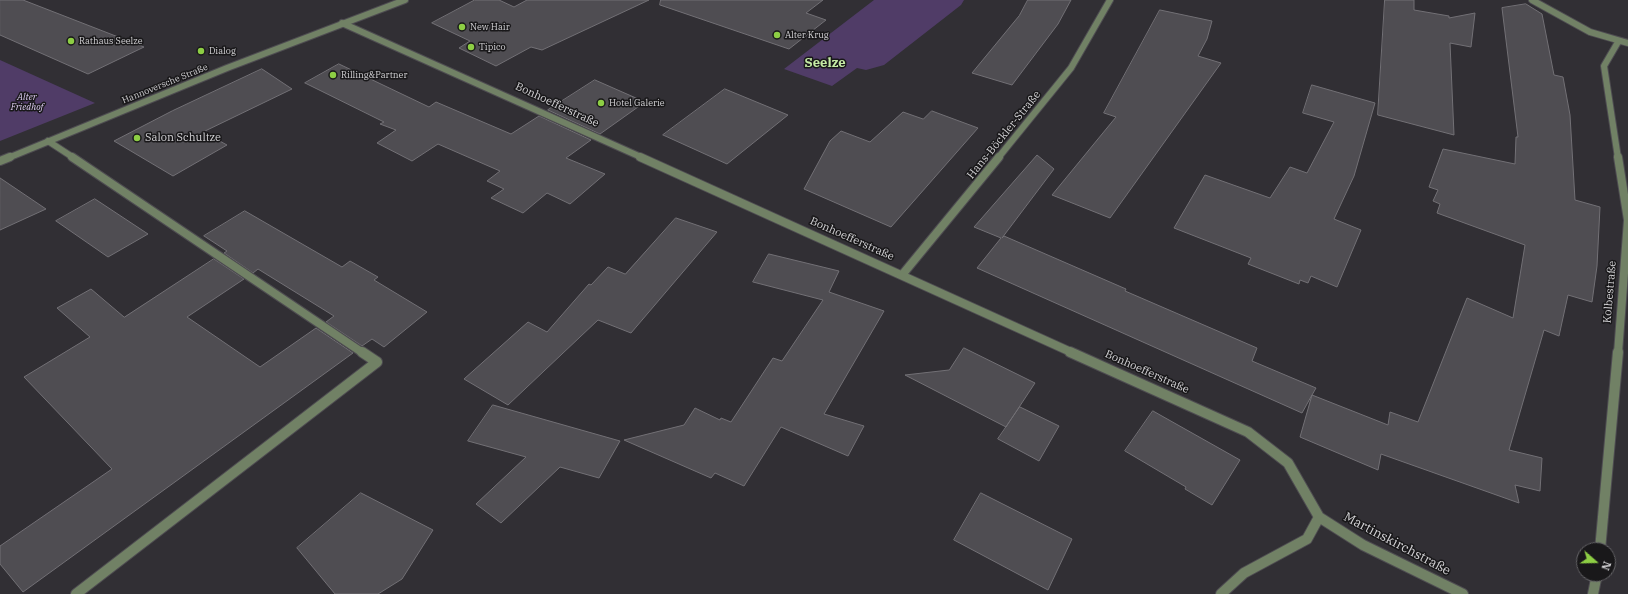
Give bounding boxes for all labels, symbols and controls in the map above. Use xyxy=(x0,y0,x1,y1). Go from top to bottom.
marker: New Hair xyxy=(457,22,467,32)
place label: New Hair xyxy=(470,22,510,32)
marker: Alter Krug xyxy=(772,30,782,40)
place label: Alter Krug xyxy=(785,30,829,40)
marker: Rathaus Seelze xyxy=(66,36,76,46)
place label: Rathaus Seelze xyxy=(79,36,143,46)
marker: Tipico xyxy=(466,42,476,52)
place label: Tipico xyxy=(479,42,506,52)
marker: Dialog xyxy=(196,46,206,56)
place label: Dialog xyxy=(209,46,236,56)
district label: Seelze xyxy=(804,55,846,71)
street label: Hannoversche Straße xyxy=(121,62,209,106)
marker: Rilling&Partner xyxy=(328,70,338,80)
place label: Rilling&Partner xyxy=(341,70,407,80)
street label: Bonhoefferstraße xyxy=(513,80,601,130)
street label: Hans-Böckler-Straße xyxy=(964,88,1044,182)
park label: Alter Friedhof xyxy=(11,92,43,113)
marker: Hotel Galerie xyxy=(596,98,606,108)
place label: Hotel Galerie xyxy=(609,98,665,108)
place label: Salon Schultze xyxy=(145,131,221,145)
marker: Salon Schultze xyxy=(132,133,142,143)
street label: Bonhoefferstraße xyxy=(808,214,896,264)
street label: Kolbestraße xyxy=(1601,260,1619,324)
street label: Bonhoefferstraße xyxy=(1103,347,1191,397)
street label: Martinskirchstraße xyxy=(1341,509,1453,579)
north arrow xyxy=(1576,542,1616,582)
text: N xyxy=(1598,559,1614,572)

